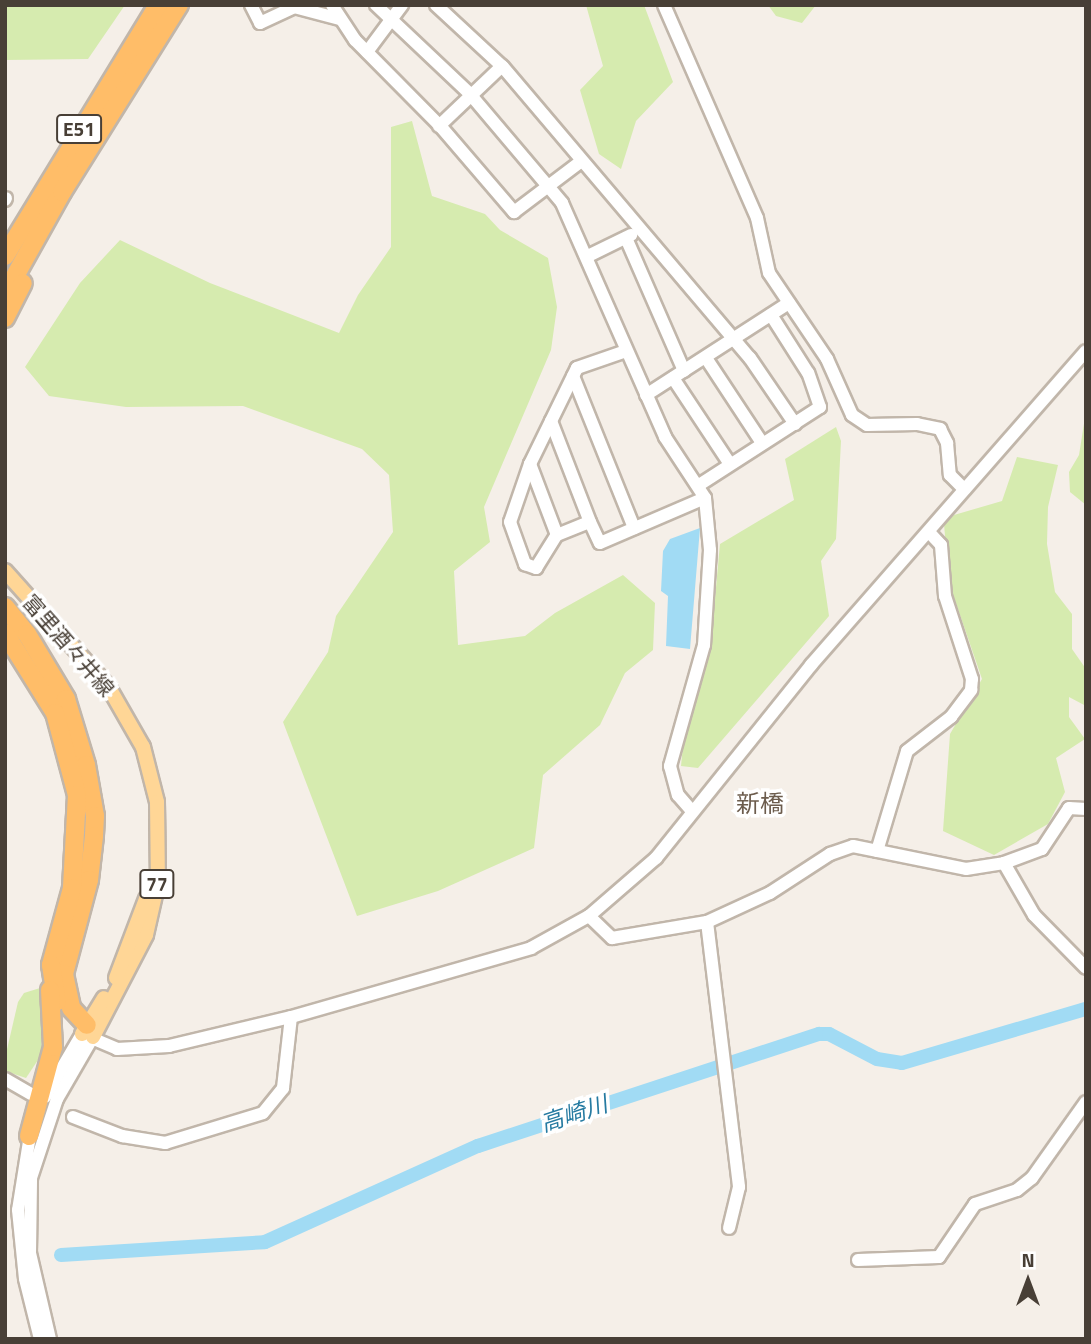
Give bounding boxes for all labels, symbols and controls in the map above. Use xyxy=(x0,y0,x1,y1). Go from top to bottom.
road number: E51 xyxy=(55,113,104,144)
street label: 富里酒々井線 xyxy=(18,589,120,701)
district label: 新橋 xyxy=(736,790,784,818)
road number: 77 xyxy=(138,869,176,900)
water label: 高崎川 xyxy=(537,1090,611,1138)
text: N xyxy=(1021,1245,1035,1274)
north arrow xyxy=(993,1246,1063,1316)

